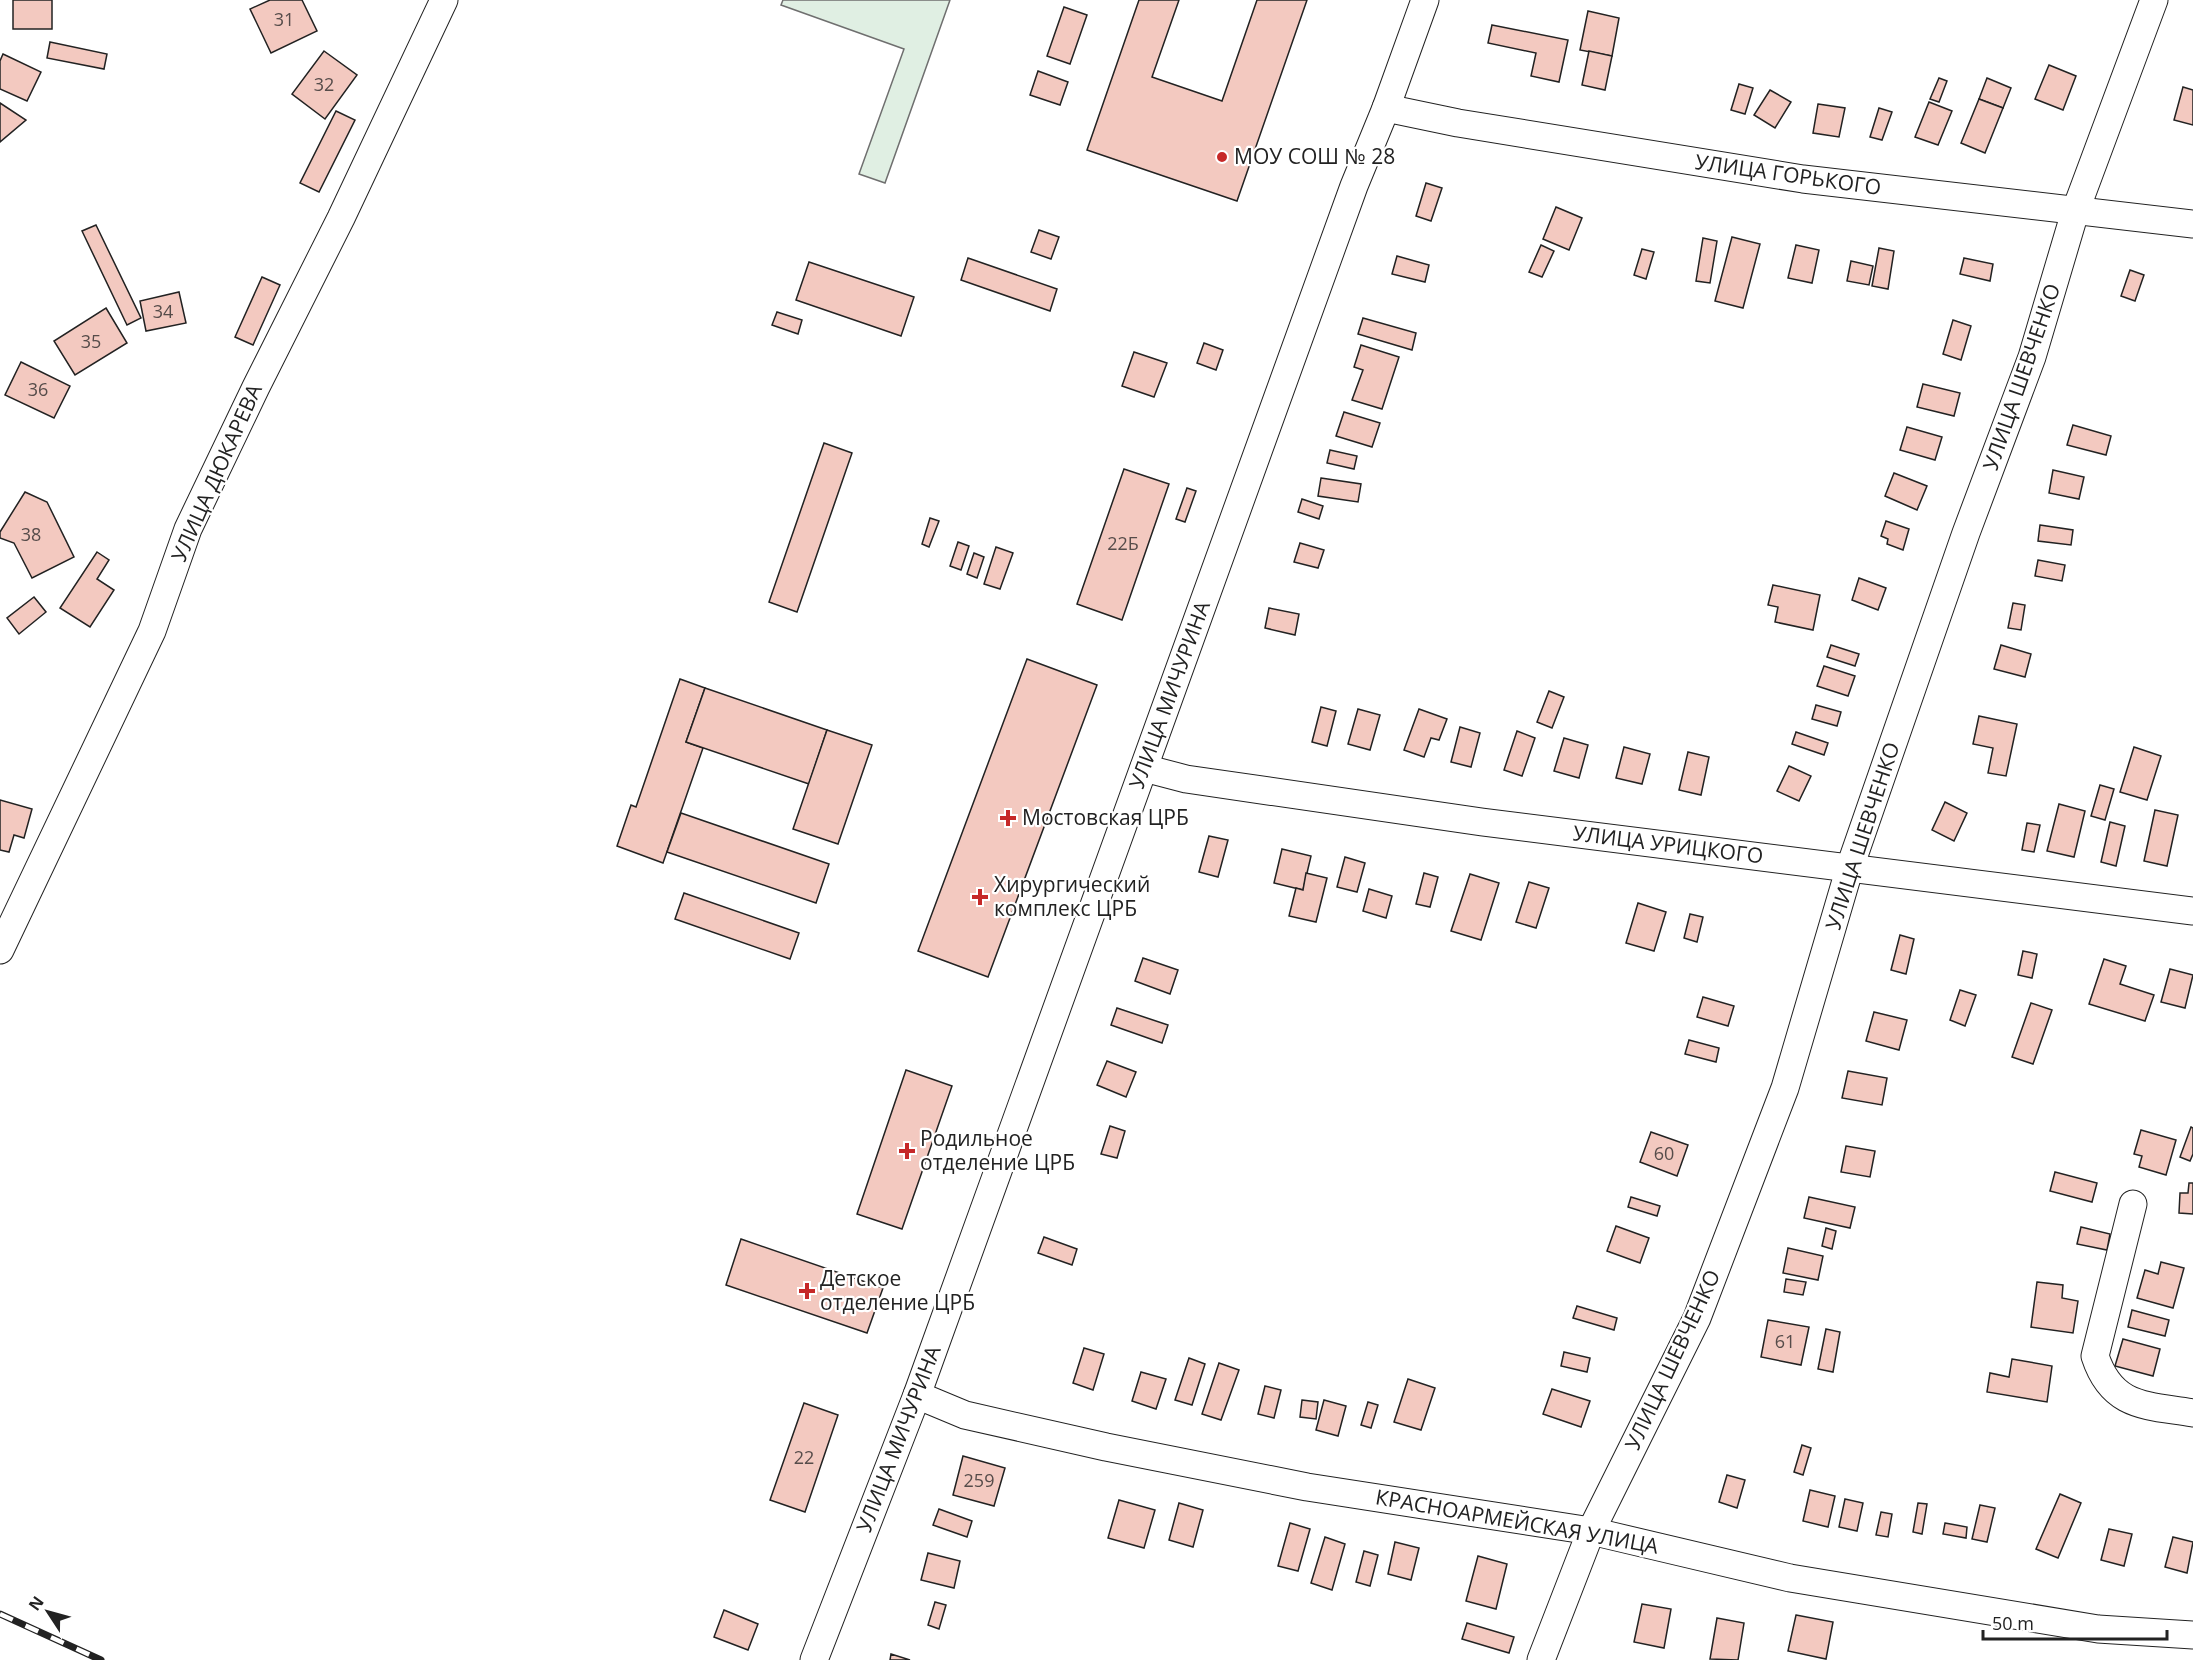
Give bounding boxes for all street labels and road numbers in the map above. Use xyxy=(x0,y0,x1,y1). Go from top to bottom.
street label: УЛИЦА ГОРЬКОГО xyxy=(1693,147,1883,201)
street label: УЛИЦА ШЕВЧЕНКО xyxy=(1976,280,2066,474)
street label: УЛИЦА ДЮКАРЕВА xyxy=(164,379,268,566)
street label: УЛИЦА МИЧУРИНА xyxy=(1122,596,1216,792)
street label: УЛИЦА ШЕВЧЕНКО xyxy=(1819,738,1906,933)
street label: УЛИЦА УРИЦКОГО xyxy=(1571,818,1765,870)
street label: УЛИЦА ШЕВЧЕНКО xyxy=(1618,1265,1726,1454)
street label: УЛИЦА МИЧУРИНА xyxy=(850,1341,947,1536)
street label: КРАСНОАРМЕЙСКАЯ УЛИЦА xyxy=(1374,1482,1661,1560)

